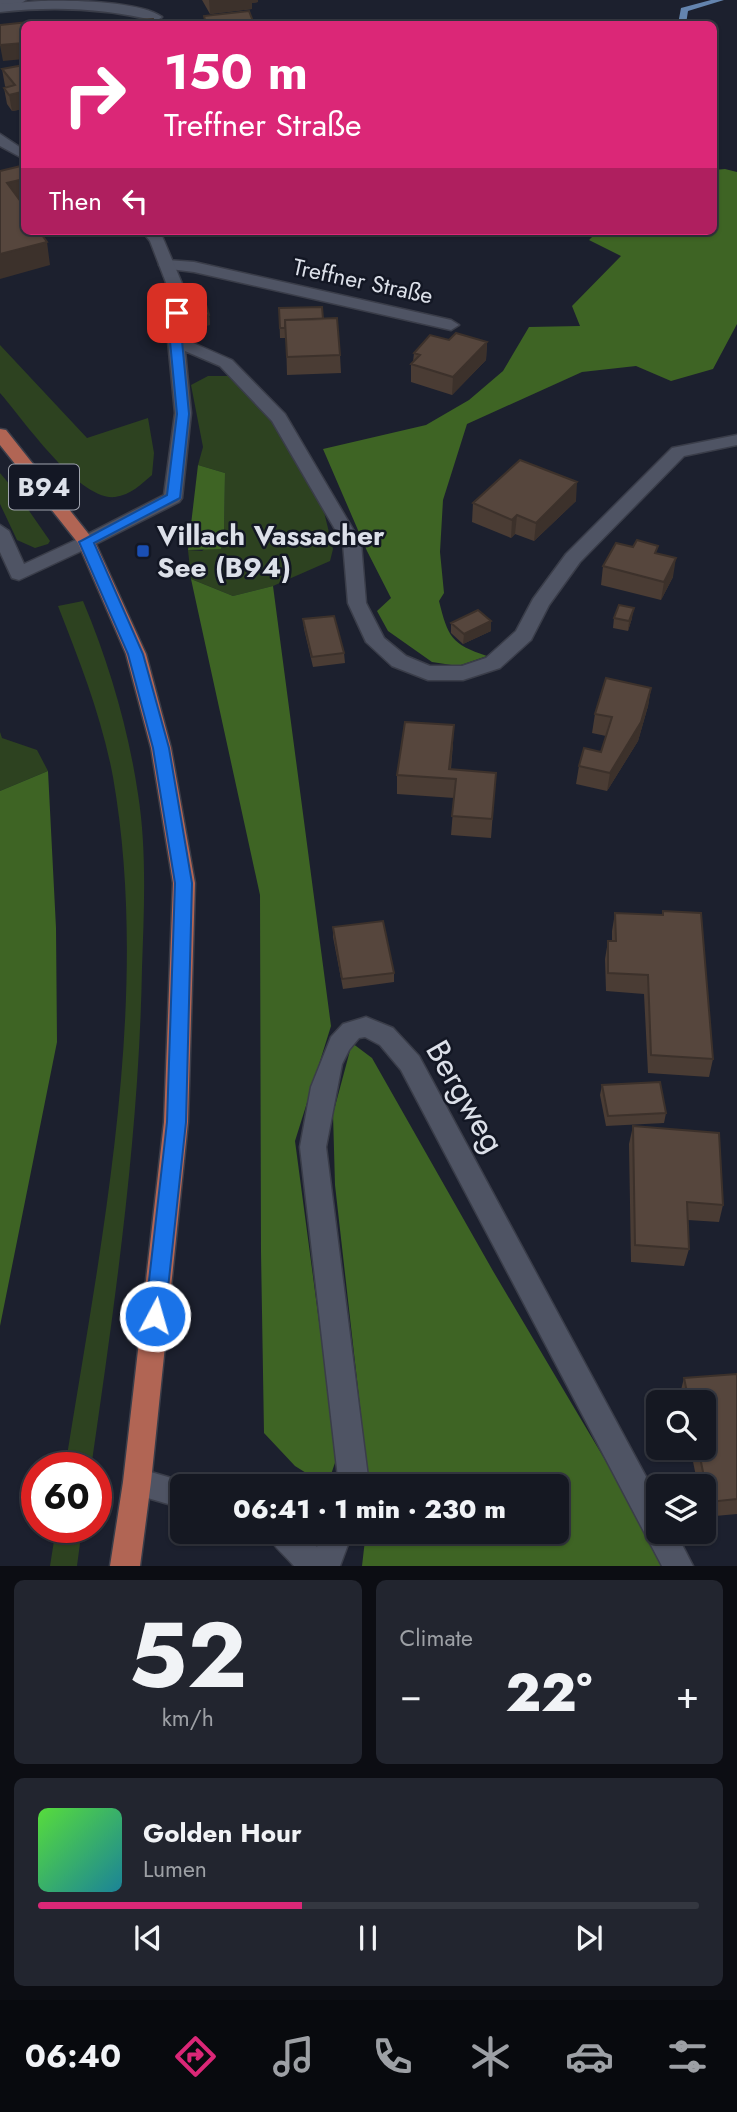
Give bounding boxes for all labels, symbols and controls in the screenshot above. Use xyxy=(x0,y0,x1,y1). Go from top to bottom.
text: 150 m xyxy=(164,37,308,107)
icon: right xyxy=(49,49,140,140)
text: Treffner Straße xyxy=(164,102,362,148)
text: Then xyxy=(49,182,102,220)
icon: left xyxy=(116,182,154,220)
street label: Treffner Straße xyxy=(290,250,436,312)
pin xyxy=(147,283,207,343)
icon: arrive xyxy=(158,294,196,332)
road number: B94 xyxy=(9,464,79,509)
place label: Villach Vassacher See (B94) xyxy=(156,515,385,588)
marker: Villach Vassacher See (B94) xyxy=(135,543,151,559)
street label: Bergweg xyxy=(415,1031,517,1161)
position arrow xyxy=(118,1279,192,1353)
map controls xyxy=(646,1390,716,1544)
button: search xyxy=(646,1390,716,1460)
speed limit sign: 60 xyxy=(21,1452,112,1543)
button: layers xyxy=(646,1474,716,1544)
text: 06:41 · 1 min · 230 m xyxy=(233,1490,506,1528)
text: 52 xyxy=(129,1590,247,1721)
text: Climate xyxy=(400,1621,473,1655)
text: 22° xyxy=(505,1655,592,1731)
text: − xyxy=(400,1667,422,1722)
text: + xyxy=(676,1667,699,1722)
text: km/h xyxy=(162,1701,214,1735)
text: Golden Hour xyxy=(143,1814,302,1852)
text: Lumen xyxy=(143,1852,207,1886)
icon: previous xyxy=(129,1919,167,1957)
icon: pause xyxy=(349,1919,387,1957)
icon: next xyxy=(570,1919,608,1957)
icon: directions xyxy=(171,2032,220,2081)
icon: music xyxy=(269,2032,318,2081)
icon: phone xyxy=(368,2032,417,2081)
icon: climate xyxy=(466,2032,515,2081)
icon: car xyxy=(565,2032,614,2081)
icon: filters xyxy=(663,2032,712,2081)
text: 06:40 xyxy=(25,2033,121,2079)

